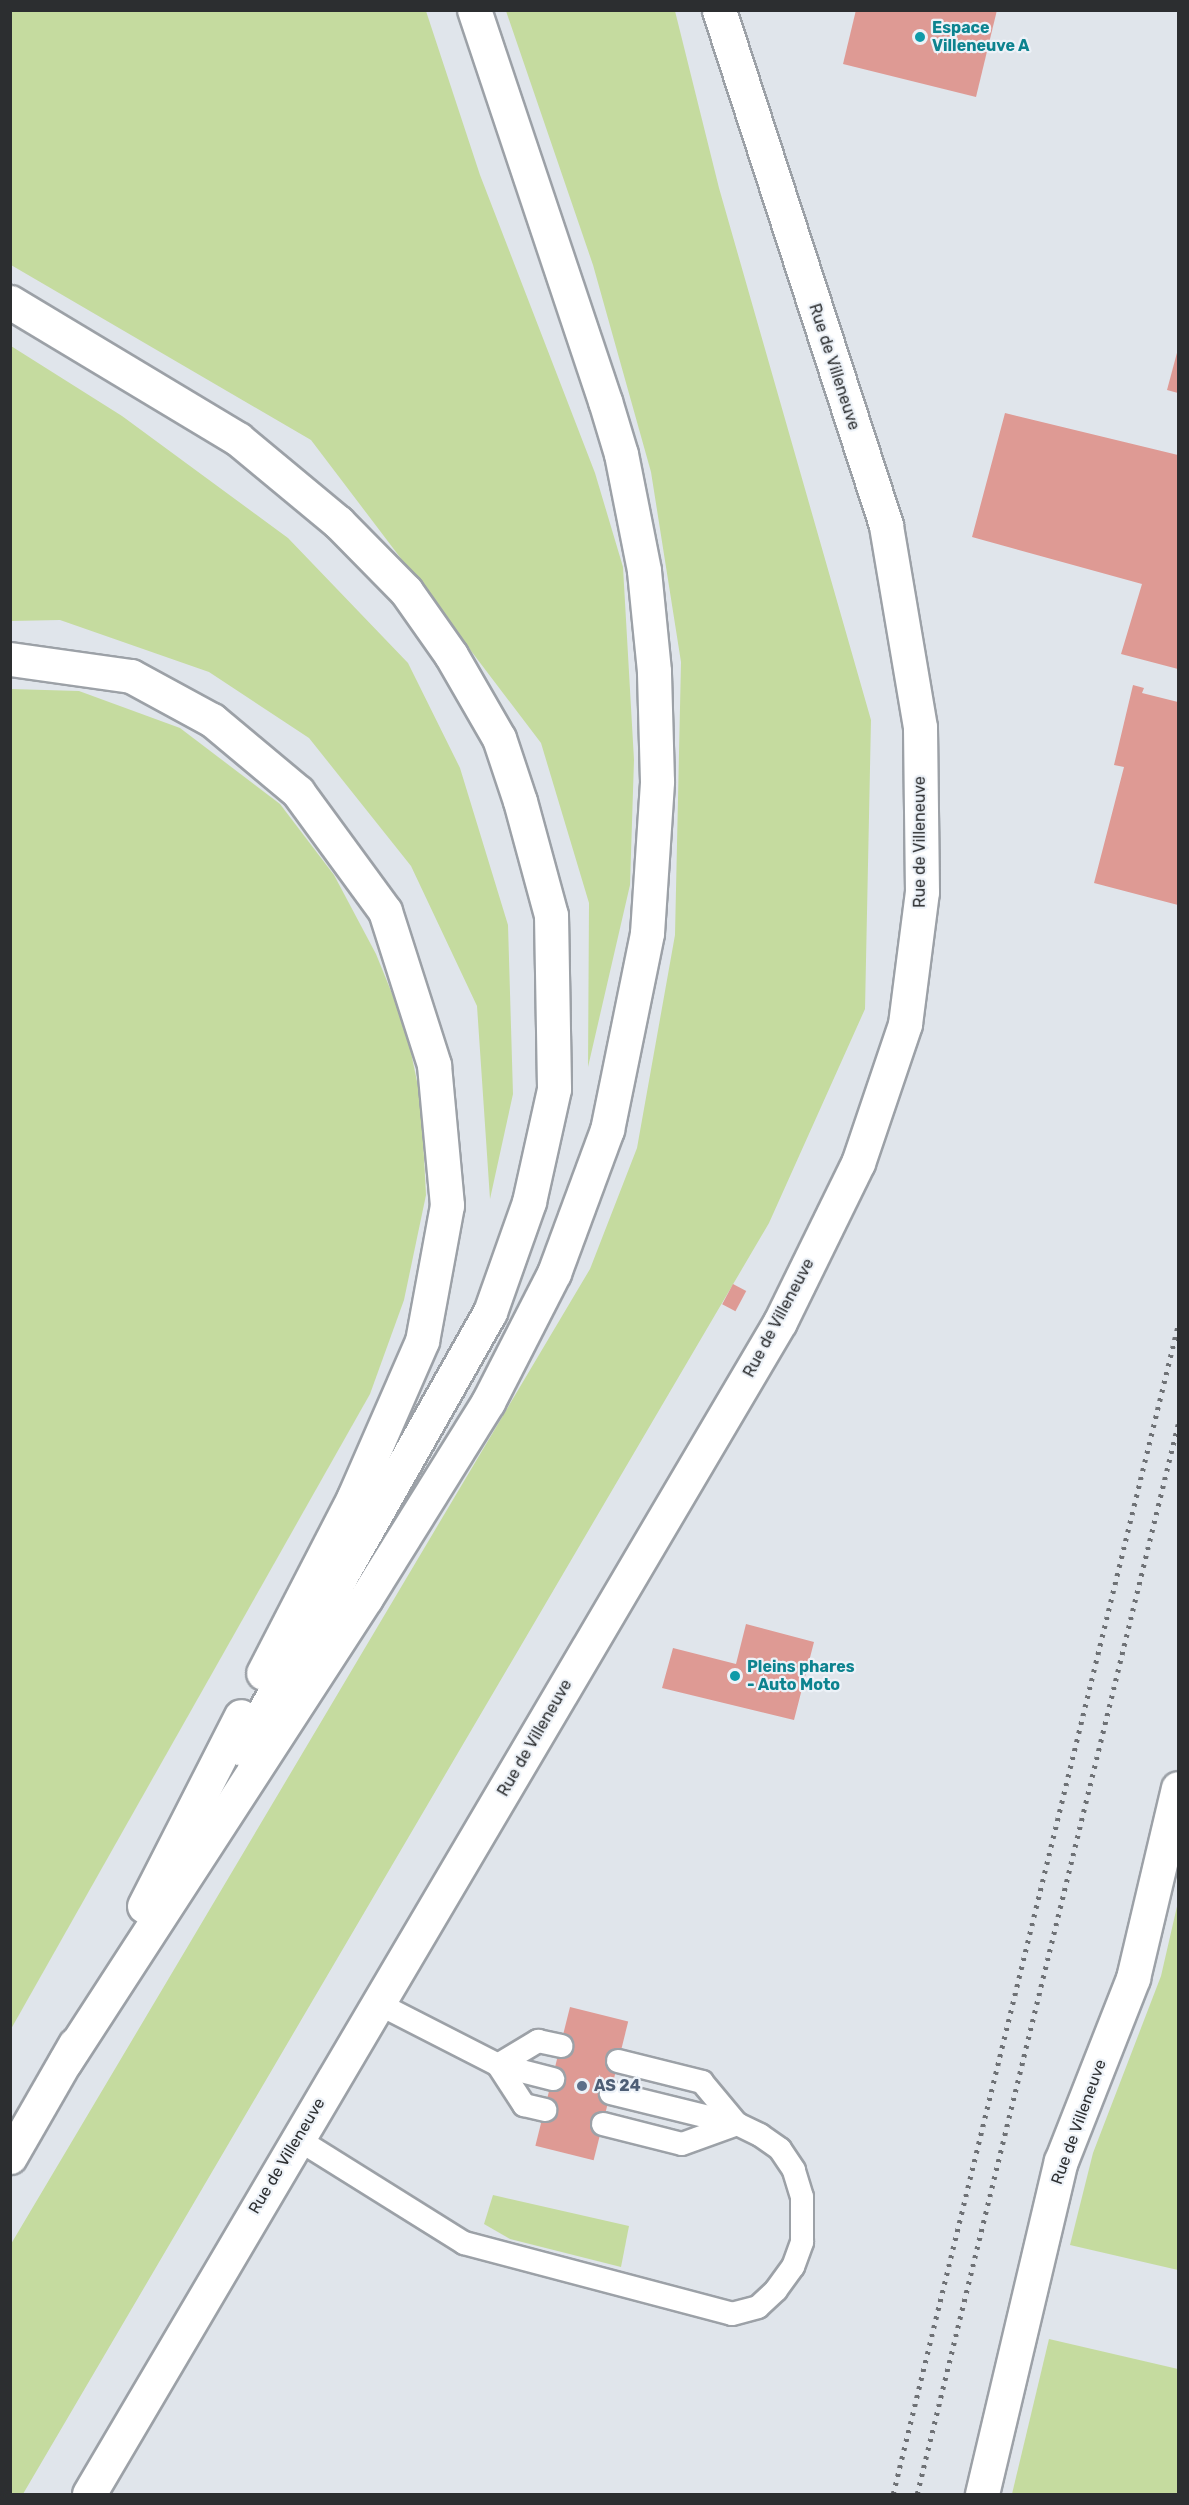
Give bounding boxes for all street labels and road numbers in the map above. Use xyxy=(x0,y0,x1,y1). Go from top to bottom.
street label: Rue de Villeneuve xyxy=(804,301,864,433)
street label: Rue de Villeneuve xyxy=(910,776,930,908)
street label: Rue de Villeneuve xyxy=(739,1255,819,1381)
street label: Rue de Villeneuve xyxy=(494,1676,576,1800)
street label: Rue de Villeneuve xyxy=(1047,2057,1111,2187)
street label: Rue de Villeneuve xyxy=(245,2094,329,2218)

